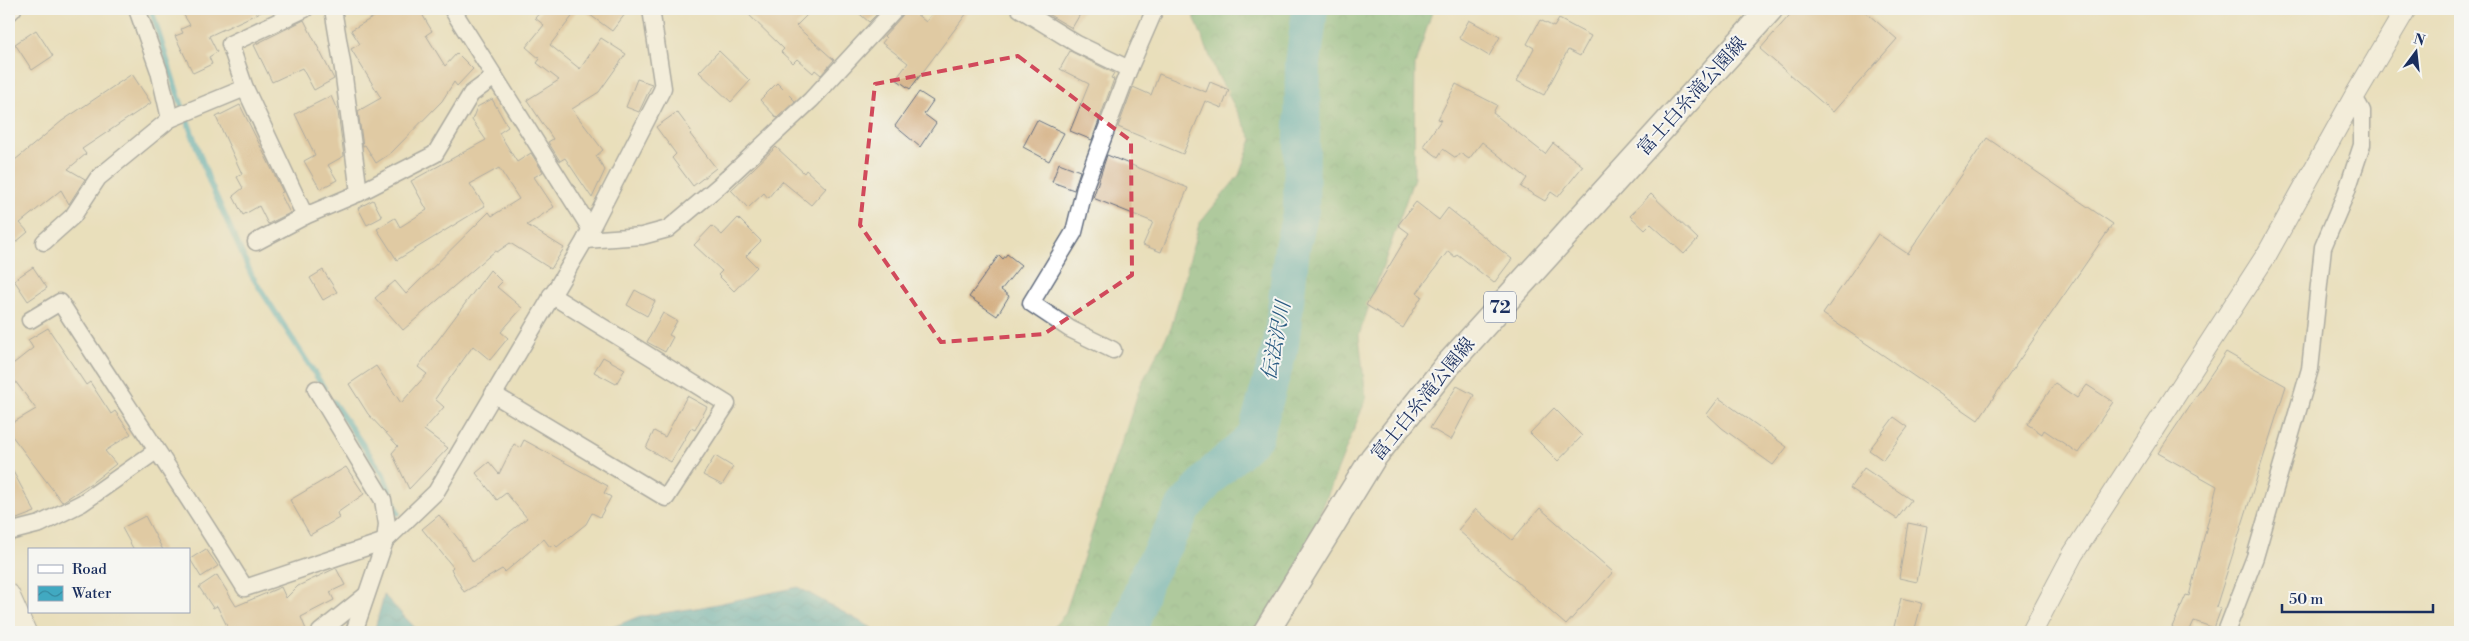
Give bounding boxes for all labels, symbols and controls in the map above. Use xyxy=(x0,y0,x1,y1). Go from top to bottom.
north arrow xyxy=(2392,28,2442,78)
text: N xyxy=(2411,30,2427,51)
street label: 富士白糸滝公園線 xyxy=(1632,31,1752,161)
road number: 72 xyxy=(1484,292,1516,322)
water label: 伝法沢川 xyxy=(1257,297,1297,383)
street label: 富士白糸滝公園線 xyxy=(1366,332,1480,466)
legend xyxy=(28,548,190,614)
text: Road xyxy=(72,560,107,579)
scale bar xyxy=(2282,581,2433,613)
text: Water xyxy=(71,584,112,603)
text: 50 m xyxy=(2289,590,2323,609)

